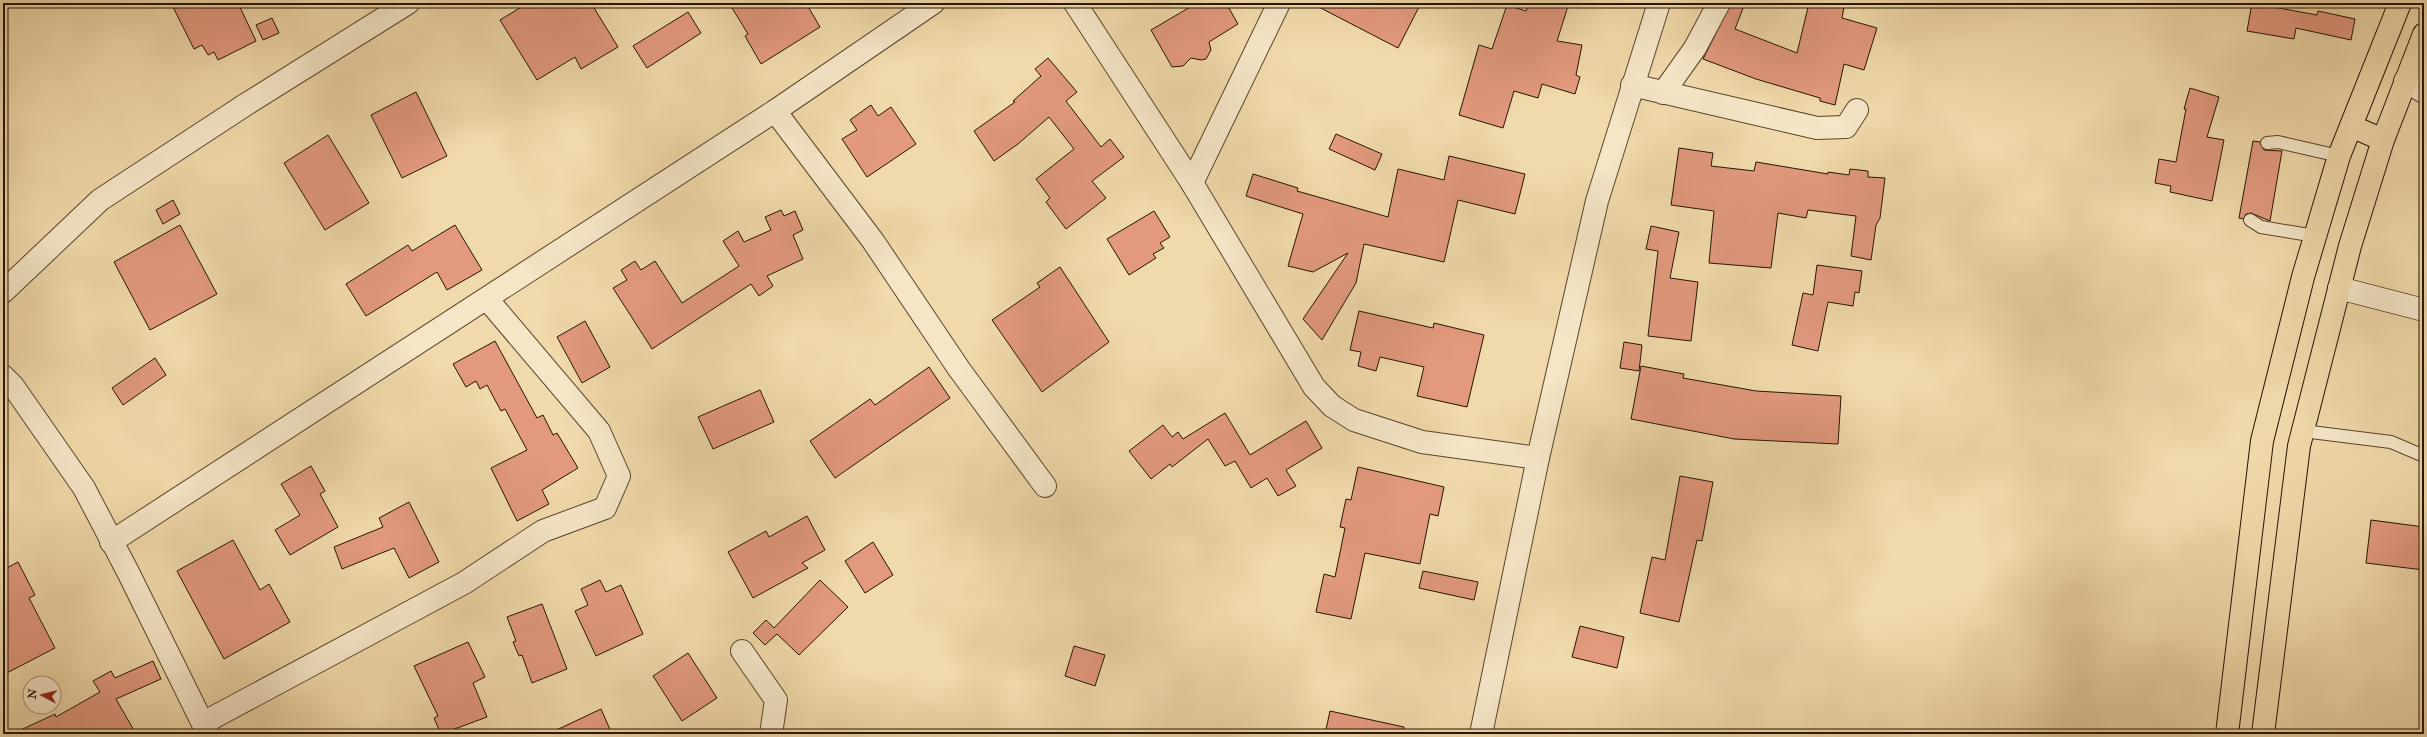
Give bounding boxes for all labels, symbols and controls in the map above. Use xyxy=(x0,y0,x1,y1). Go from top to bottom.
north arrow xyxy=(22,675,62,715)
text: N xyxy=(25,687,40,701)

